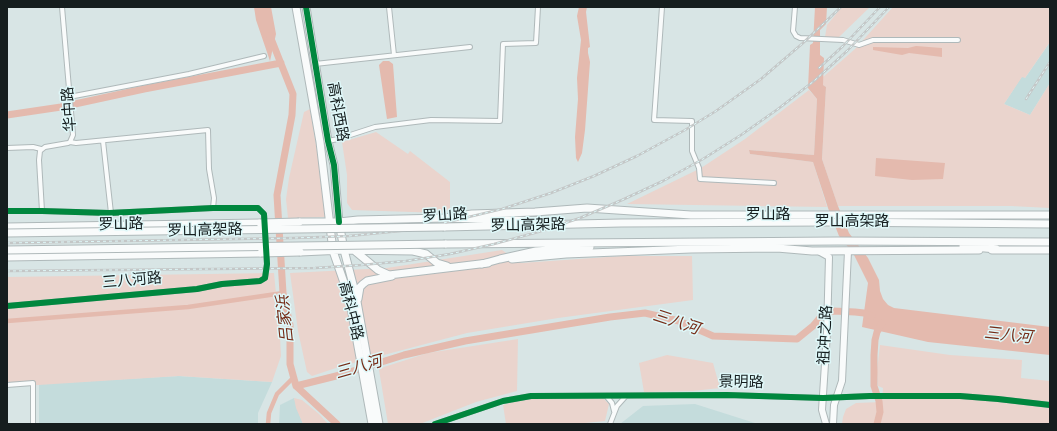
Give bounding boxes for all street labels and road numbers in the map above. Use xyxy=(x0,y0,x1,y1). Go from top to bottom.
street label: 高科西路 xyxy=(323,81,351,143)
street label: 华中路 xyxy=(59,86,81,132)
street label: 罗山路 xyxy=(422,205,468,227)
street label: 罗山路 xyxy=(746,206,790,224)
street label: 罗山高架路 xyxy=(815,213,889,231)
street label: 罗山路 xyxy=(98,216,144,234)
street label: 罗山高架路 xyxy=(490,216,566,236)
street label: 罗山高架路 xyxy=(167,221,243,241)
street label: 三八河路 xyxy=(101,269,163,293)
street label: 高科中路 xyxy=(334,280,366,342)
street label: 祖冲之路 xyxy=(815,305,837,365)
street label: 景明路 xyxy=(718,374,764,392)

